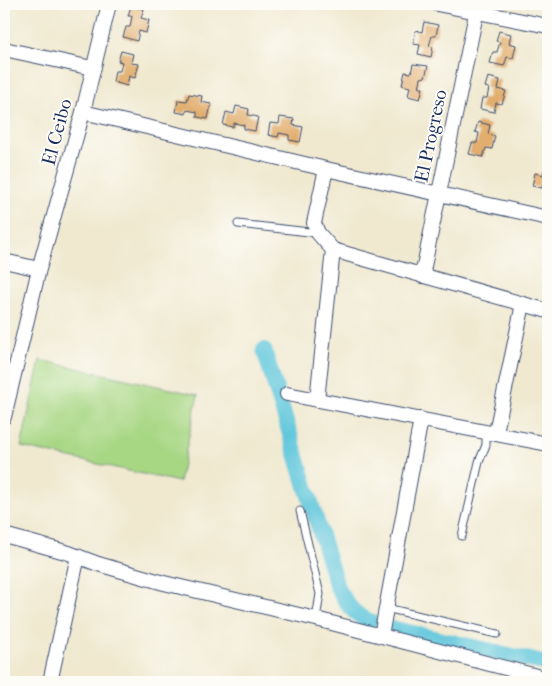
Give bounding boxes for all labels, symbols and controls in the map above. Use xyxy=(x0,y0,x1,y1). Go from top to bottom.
street label: El Progreso xyxy=(410,87,452,184)
street label: El Ceibo xyxy=(38,96,77,168)

